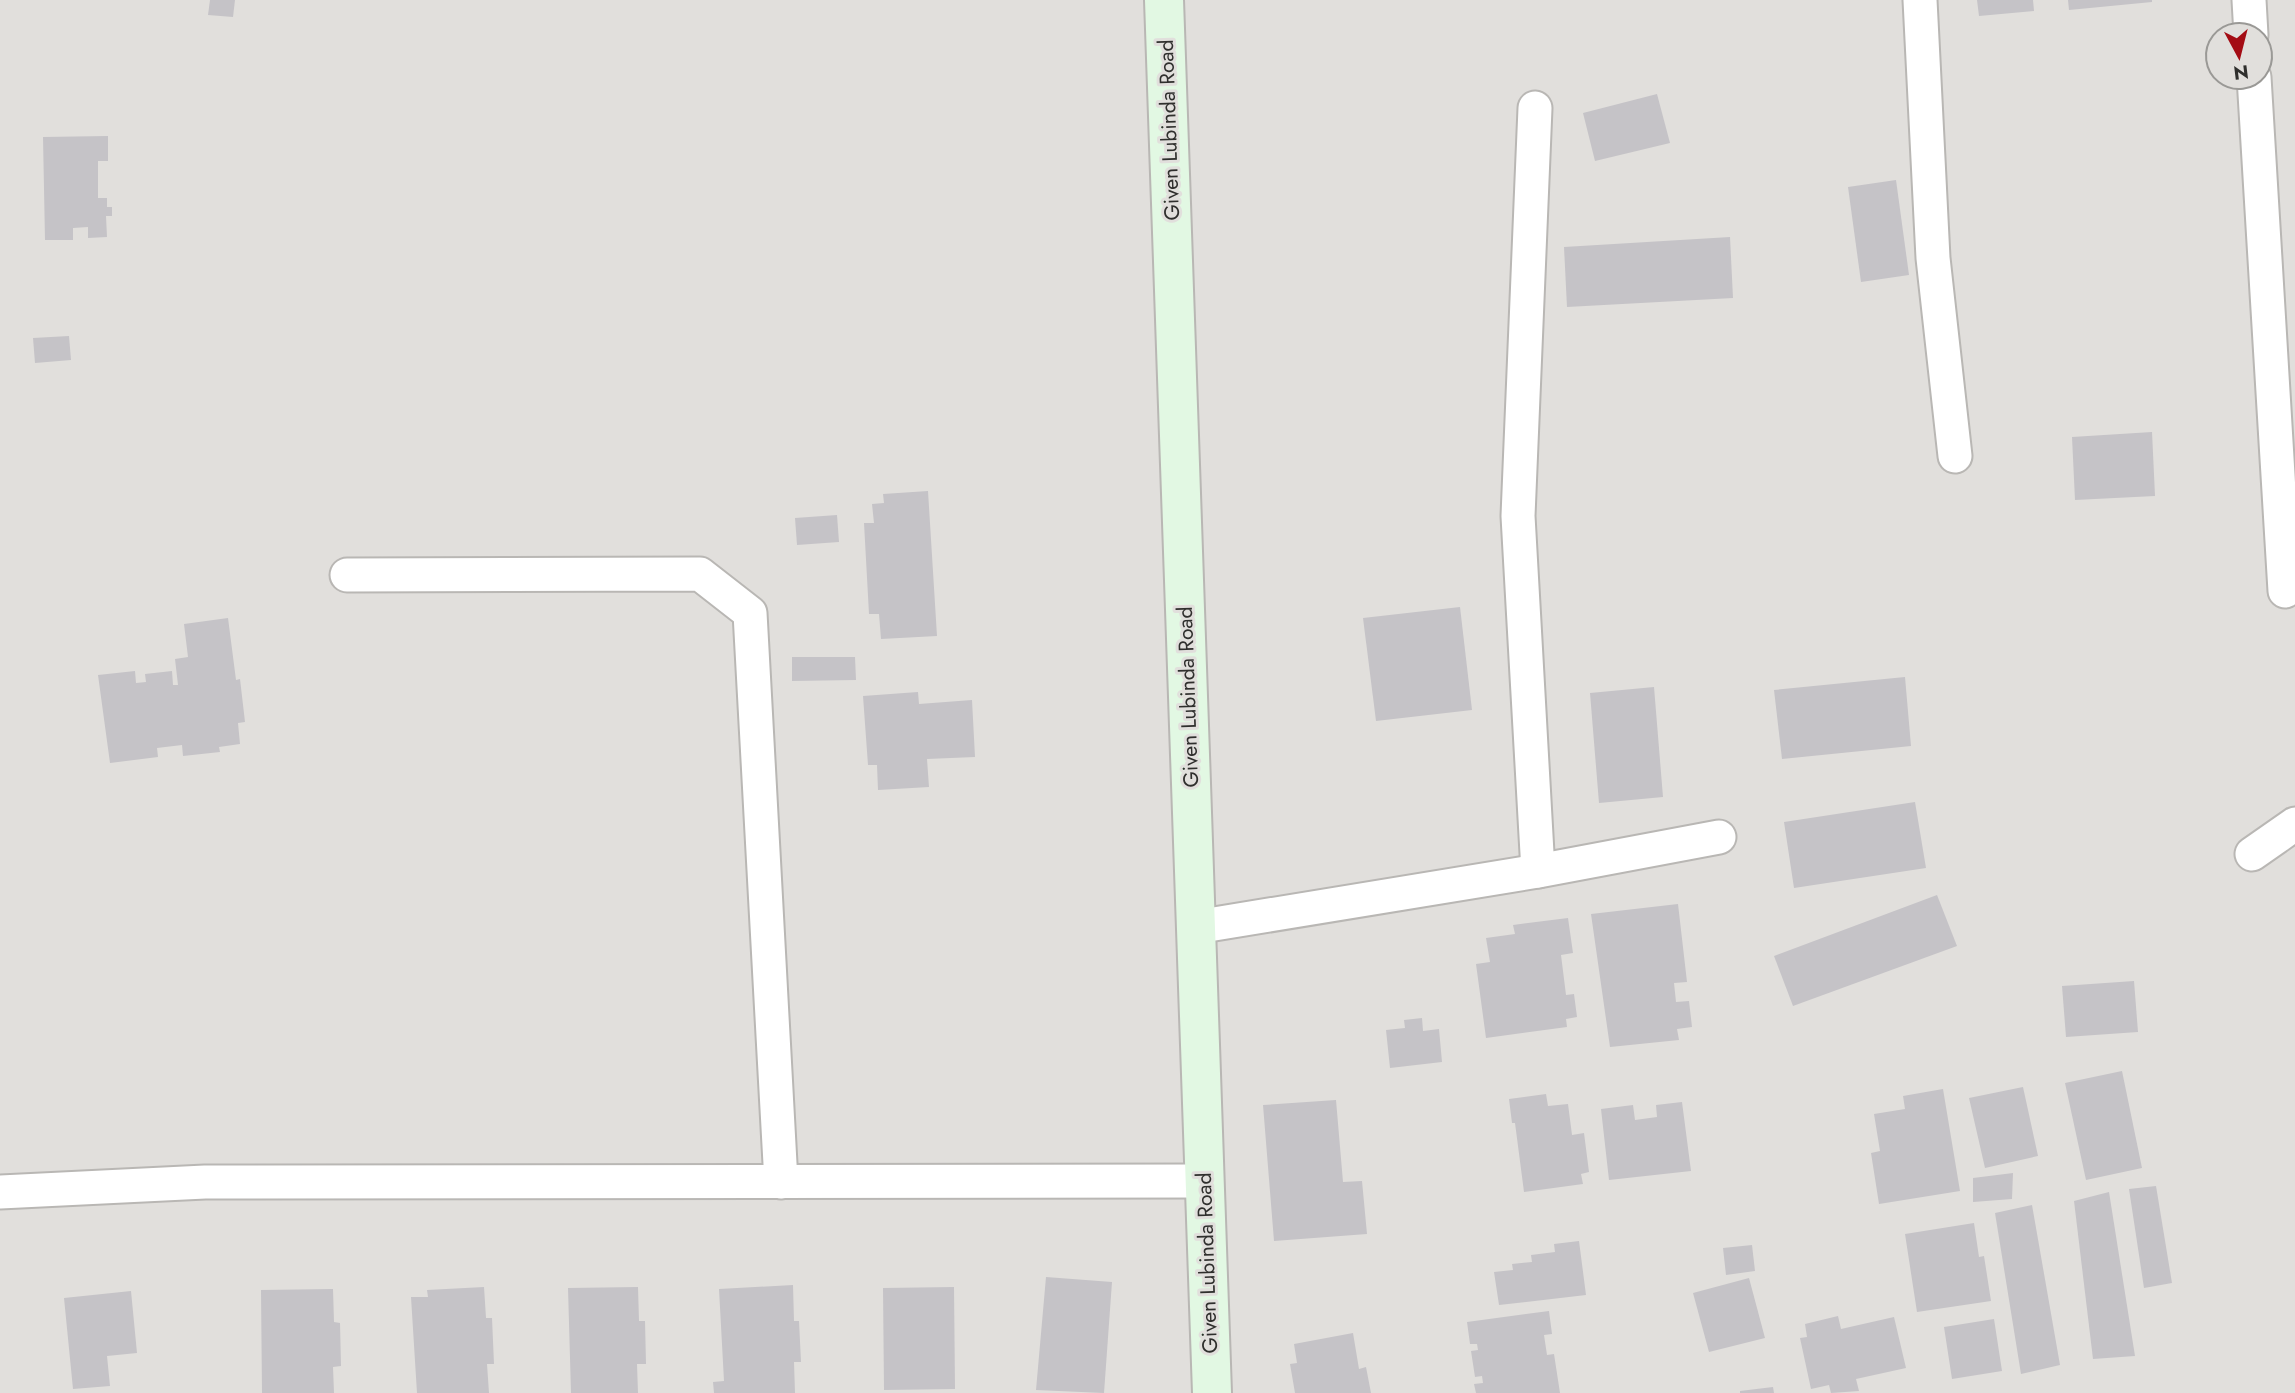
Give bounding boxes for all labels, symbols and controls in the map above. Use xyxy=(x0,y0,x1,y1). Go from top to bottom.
north arrow xyxy=(2204,21,2274,91)
street label: Given Lubinda Road xyxy=(1151,39,1187,221)
text: N xyxy=(2232,58,2250,87)
street label: Given Lubinda Road xyxy=(1170,606,1206,788)
street label: Given Lubinda Road xyxy=(1189,1172,1225,1354)

